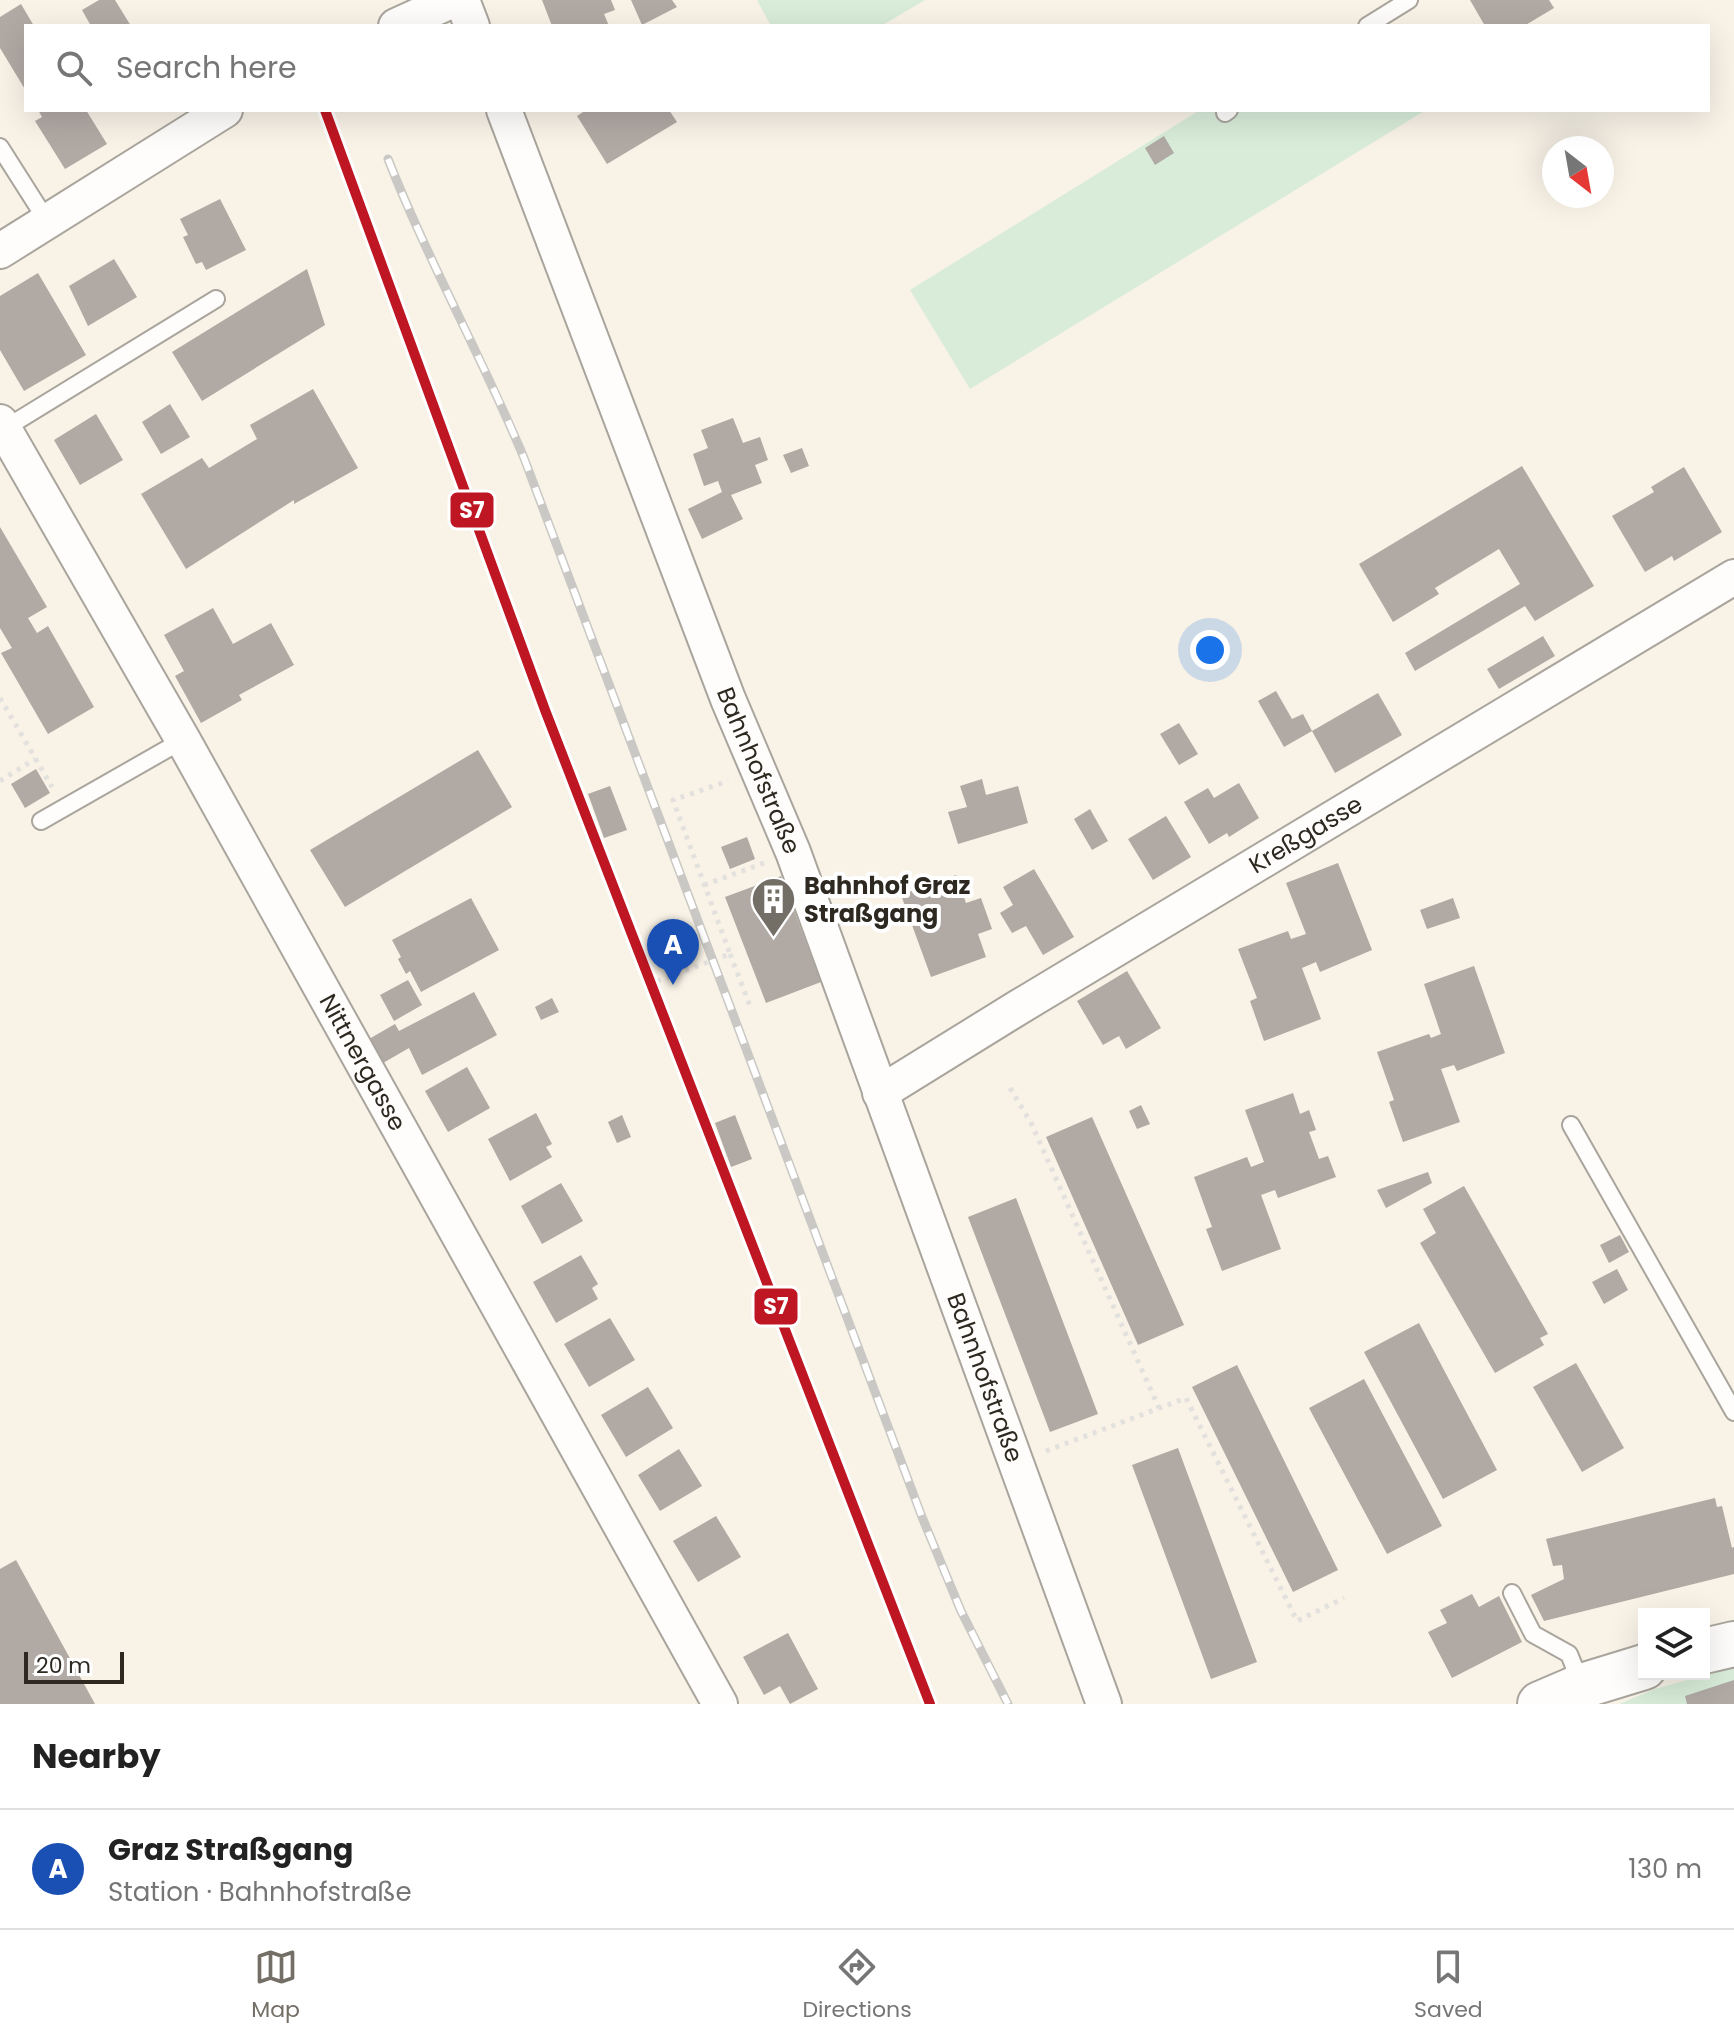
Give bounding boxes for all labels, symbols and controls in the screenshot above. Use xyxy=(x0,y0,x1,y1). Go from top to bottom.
search box xyxy=(24,24,1710,112)
icon: search xyxy=(52,46,96,90)
text: Search here xyxy=(116,46,297,89)
north arrow xyxy=(1542,136,1614,208)
line badge: S7 xyxy=(449,491,495,529)
text: S7 xyxy=(459,495,485,526)
your location xyxy=(1190,630,1230,670)
street label: Bahnhofstraße xyxy=(709,682,809,859)
street label: Kreßgasse xyxy=(1243,787,1368,881)
place label: Bahnhof Graz Straßgang xyxy=(804,869,971,930)
building icon: Bahnhof Graz Straßgang xyxy=(749,876,797,939)
pin: A xyxy=(647,919,699,985)
street label: Nittnergasse xyxy=(312,988,414,1137)
line badge: S7 xyxy=(753,1287,799,1326)
street label: Bahnhofstraße xyxy=(939,1288,1031,1467)
text: S7 xyxy=(763,1291,789,1322)
map controls xyxy=(1638,1608,1710,1680)
button: layers xyxy=(1638,1608,1710,1680)
scale bar xyxy=(24,1648,124,1684)
text: 20 m xyxy=(36,1650,91,1681)
text: Nearby xyxy=(32,1732,161,1780)
text: Graz Straßgang xyxy=(108,1828,353,1871)
text: A xyxy=(48,1851,68,1887)
text: 130 m xyxy=(1628,1851,1702,1887)
text: Station · Bahnhofstraße xyxy=(108,1874,412,1910)
tab: Map xyxy=(251,1945,300,2026)
tab: Directions xyxy=(802,1945,912,2026)
tab: Saved xyxy=(1414,1945,1483,2026)

